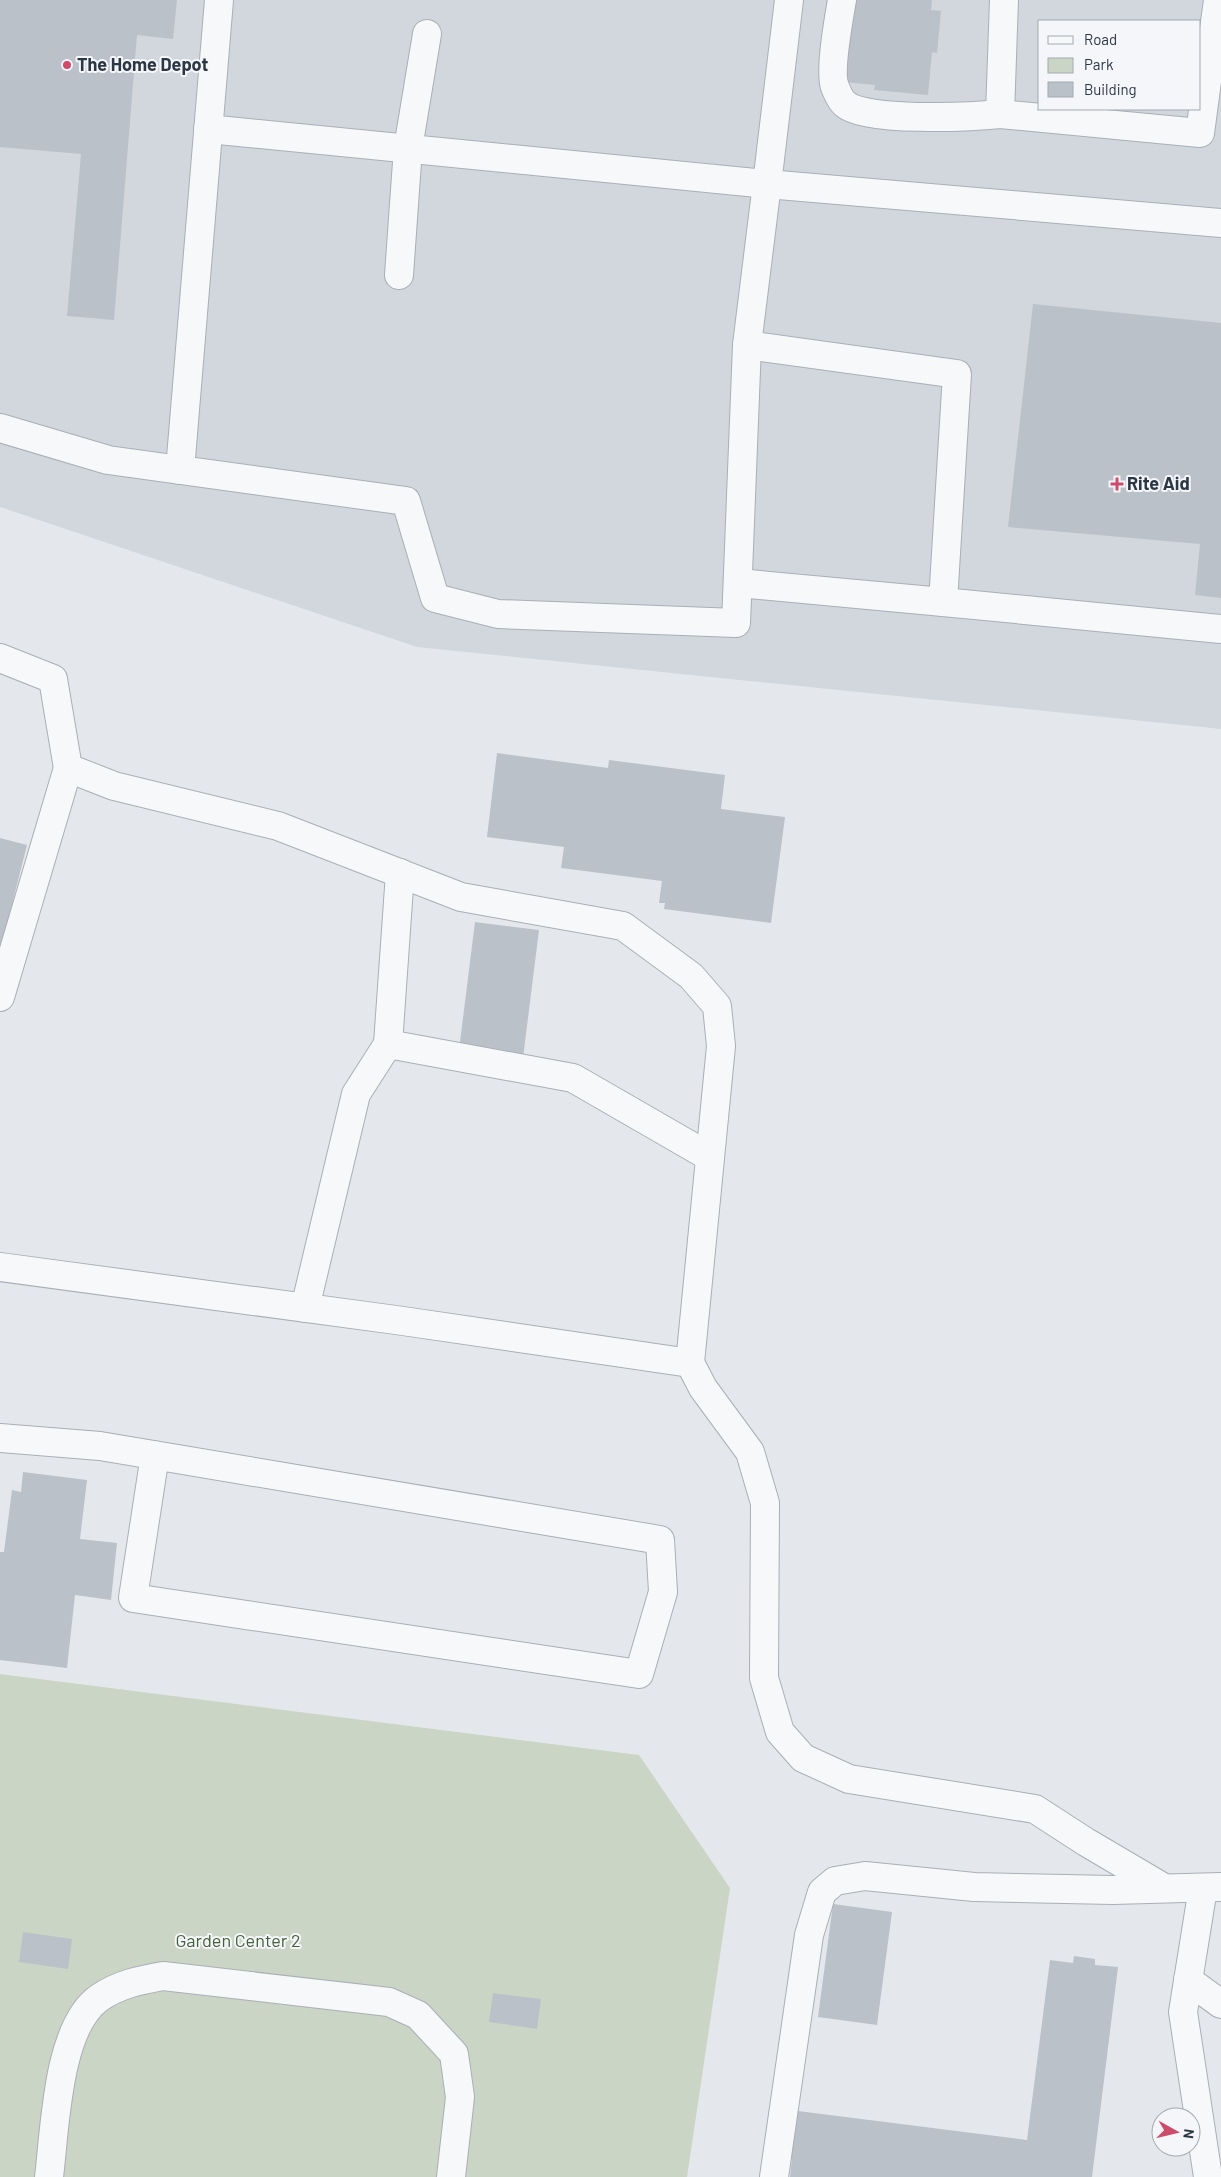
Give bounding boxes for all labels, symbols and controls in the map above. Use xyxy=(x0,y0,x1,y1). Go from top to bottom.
legend xyxy=(1038,20,1201,110)
text: Road xyxy=(1084,30,1117,48)
place label: The Home Depot xyxy=(77,53,208,75)
text: Park xyxy=(1084,55,1114,73)
marker: The Home Depot xyxy=(61,59,73,71)
text: Building xyxy=(1084,80,1137,98)
place label: Rite Aid xyxy=(1127,472,1190,494)
marker: Rite Aid xyxy=(1111,478,1123,490)
park label: Garden Center 2 xyxy=(175,1929,301,1951)
north arrow xyxy=(1151,2107,1201,2157)
text: N xyxy=(1180,2128,1198,2140)

